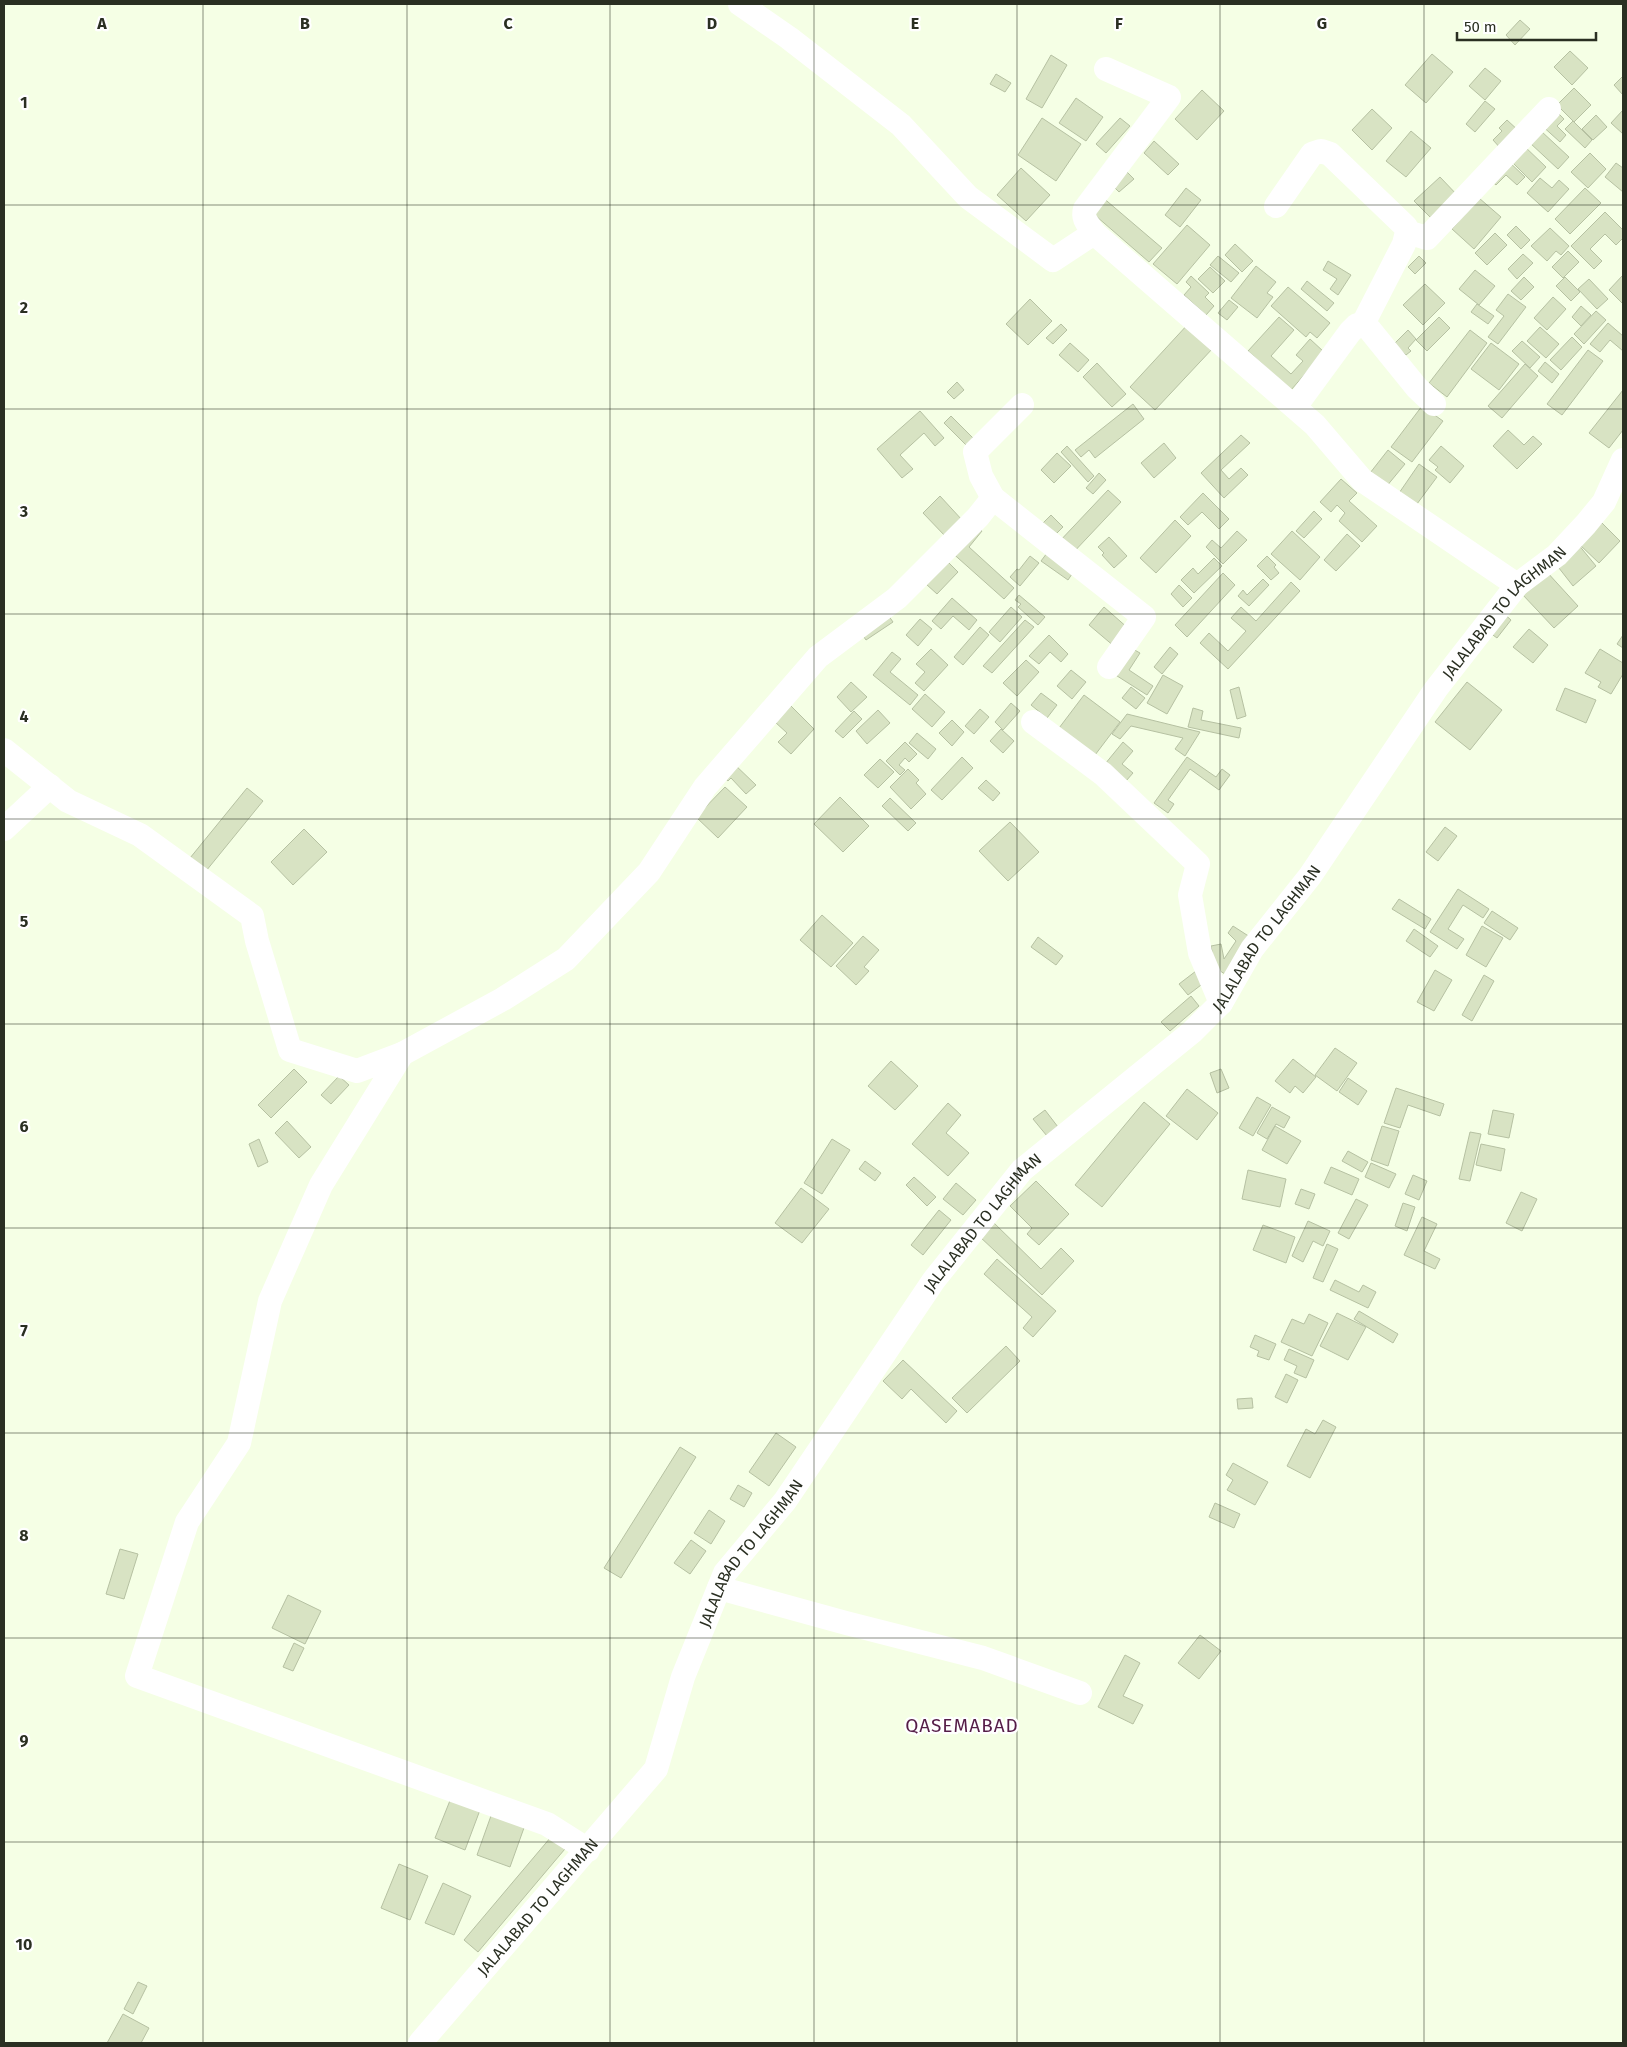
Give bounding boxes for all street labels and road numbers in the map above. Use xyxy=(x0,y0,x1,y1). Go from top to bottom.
street label: JALALABAD TO LAGHMAN xyxy=(1438,542,1570,683)
street label: JALALABAD TO LAGHMAN xyxy=(1208,861,1324,1016)
street label: JALALABAD TO LAGHMAN xyxy=(919,1149,1045,1296)
street label: JALALABAD TO LAGHMAN xyxy=(695,1476,806,1630)
street label: JALALABAD TO LAGHMAN xyxy=(473,1834,602,1979)

